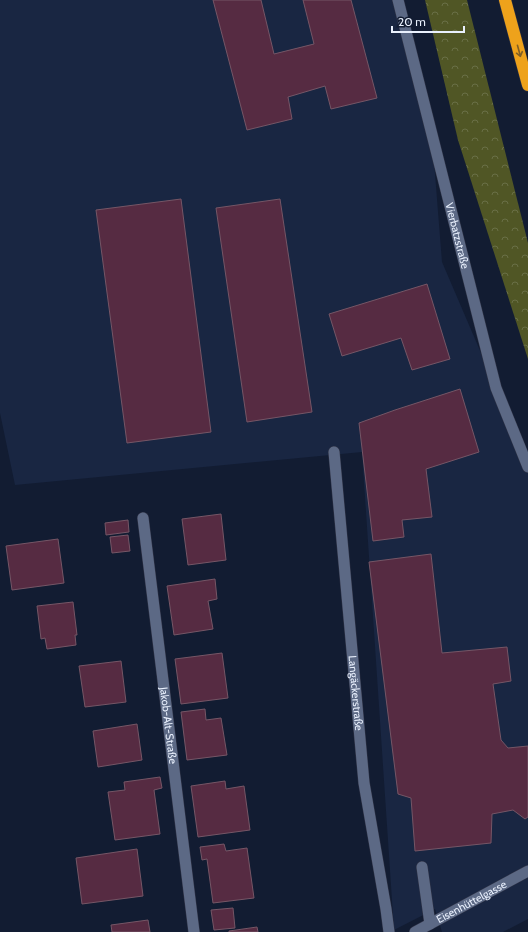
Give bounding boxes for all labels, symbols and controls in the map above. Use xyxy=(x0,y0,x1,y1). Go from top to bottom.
scale bar xyxy=(392,8,464,34)
text: 20 m xyxy=(398,14,426,29)
one-way arrow xyxy=(516,44,523,57)
street label: Vierbatzstraße xyxy=(442,201,473,271)
street label: Langäckerstraße xyxy=(345,655,366,732)
street label: Jakob-Alt-Straße xyxy=(157,685,180,765)
street label: Eisenhüttelgasse xyxy=(434,877,509,926)

